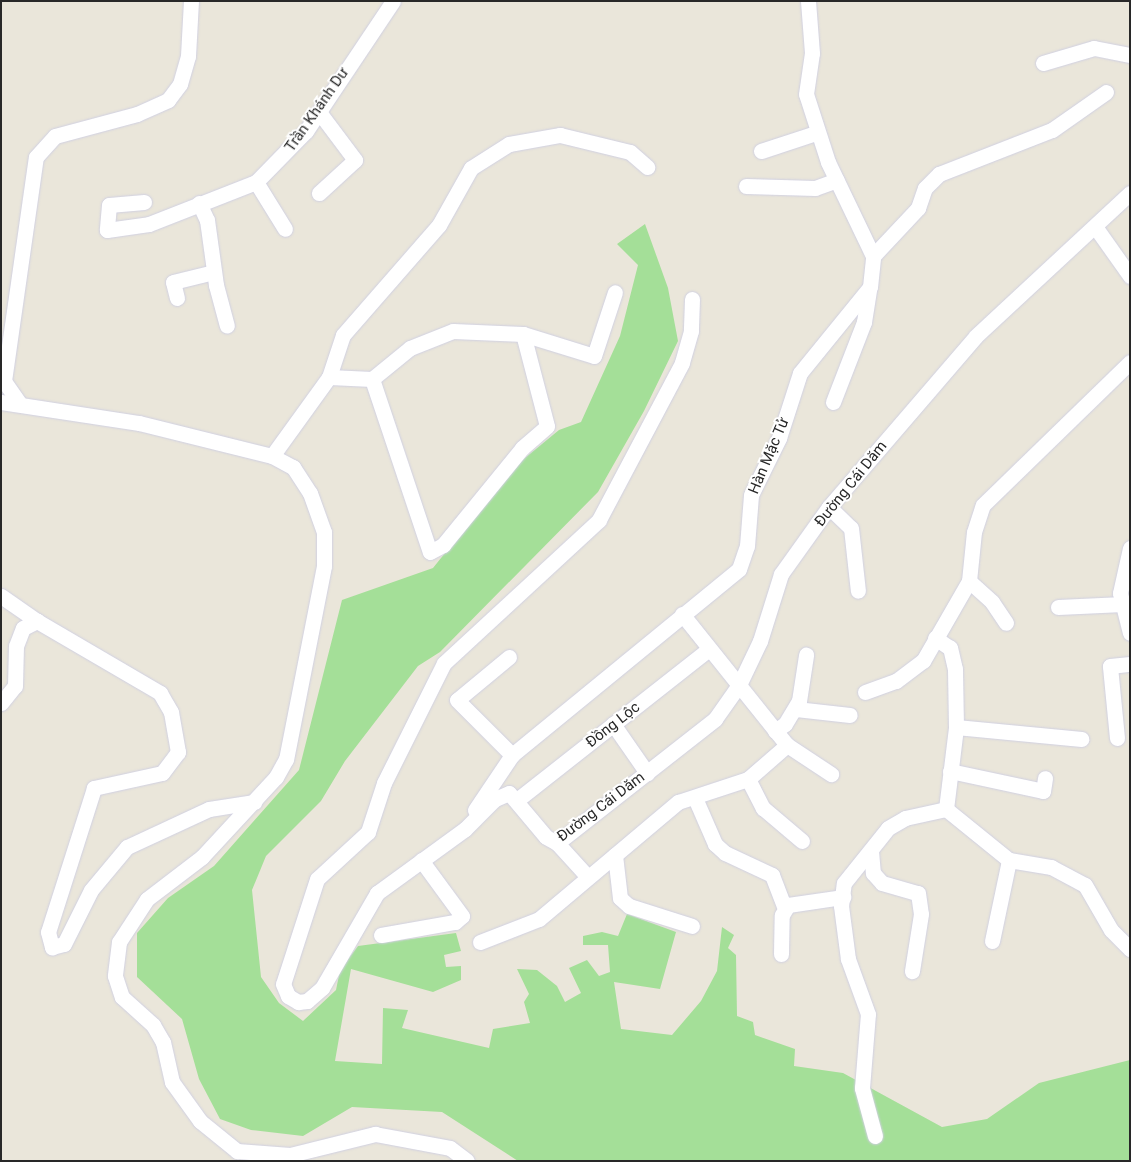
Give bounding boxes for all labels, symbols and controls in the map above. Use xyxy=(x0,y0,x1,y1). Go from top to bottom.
street label: Trần Khánh Dư xyxy=(281,64,353,156)
street label: Hàn Mặc Tử xyxy=(745,415,793,497)
street label: Đường Cái Dăm xyxy=(811,438,891,530)
street label: Đồng Lộc xyxy=(582,698,644,752)
street label: Đường Cái Dăm xyxy=(554,768,648,846)

